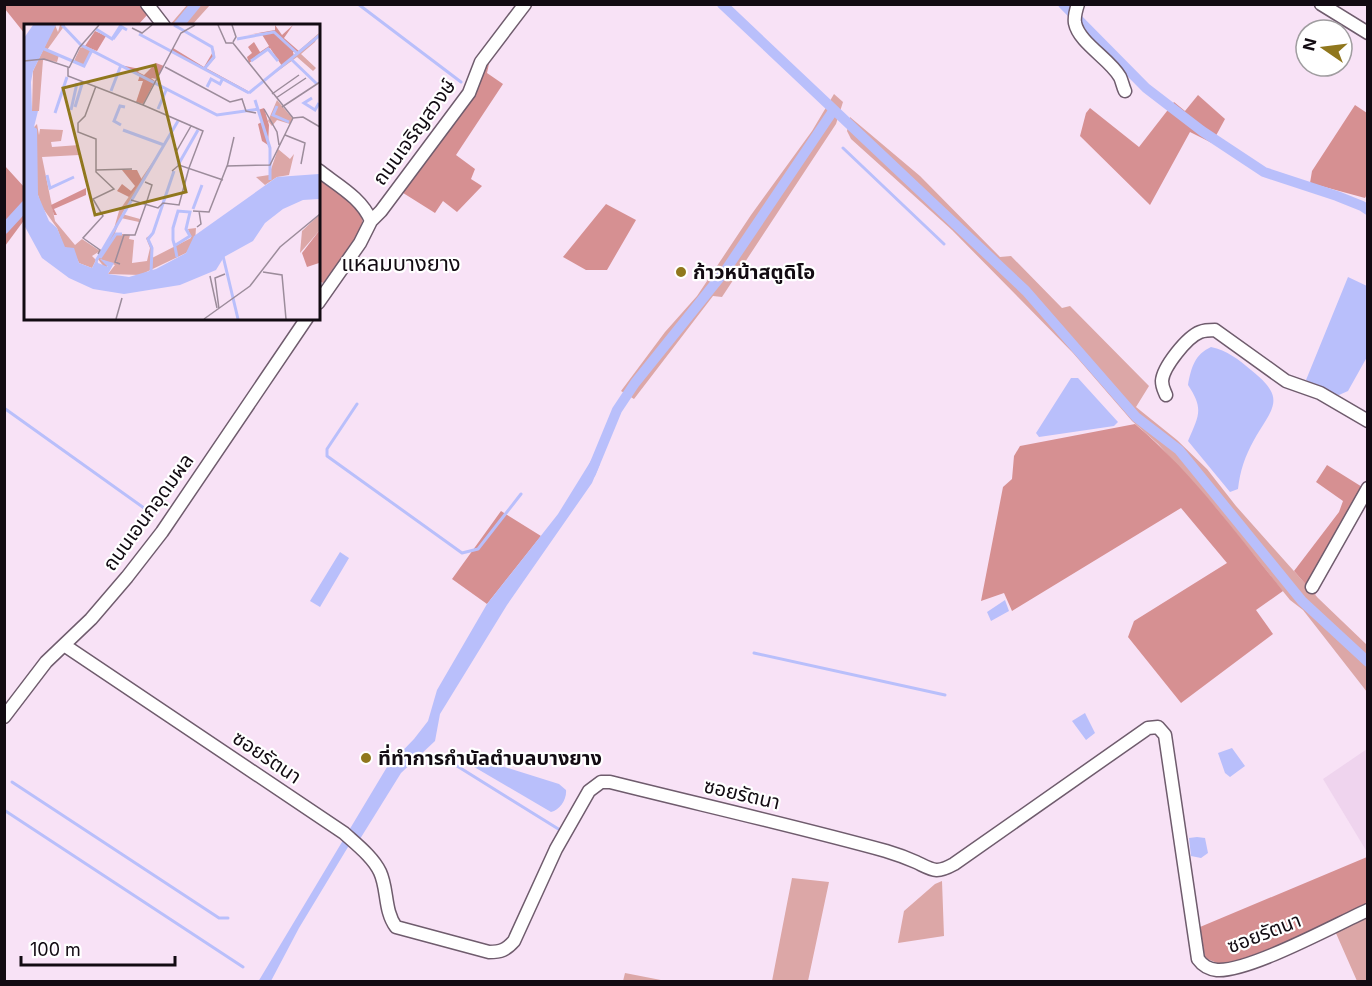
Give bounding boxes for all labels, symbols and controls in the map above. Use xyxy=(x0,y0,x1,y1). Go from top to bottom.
north arrow xyxy=(1294,18,1354,78)
inset map xyxy=(24,24,320,320)
text: N xyxy=(1298,36,1321,53)
street label: ถนนเจริญสวงษ์ xyxy=(367,74,461,190)
district label: แหลมบางยาง xyxy=(341,250,461,276)
place label: ก้าวหน้าสตูดิโอ xyxy=(693,260,815,284)
marker: ก้าวหน้าสตูดิโอ xyxy=(674,265,688,279)
street label: ถนนเอนกอุดมผล xyxy=(98,449,198,575)
street label: ซอยรัตนา xyxy=(228,725,306,789)
place label: ที่ทำการกำนัลตำบลบางยาง xyxy=(378,744,602,770)
marker: ที่ทำการกำนัลตำบลบางยาง xyxy=(359,751,373,765)
street label: ซอยรัตนา xyxy=(702,774,782,814)
street label: ซอยรัตนา xyxy=(1224,908,1304,958)
scale bar xyxy=(21,929,176,967)
text: 100 m xyxy=(30,939,81,960)

